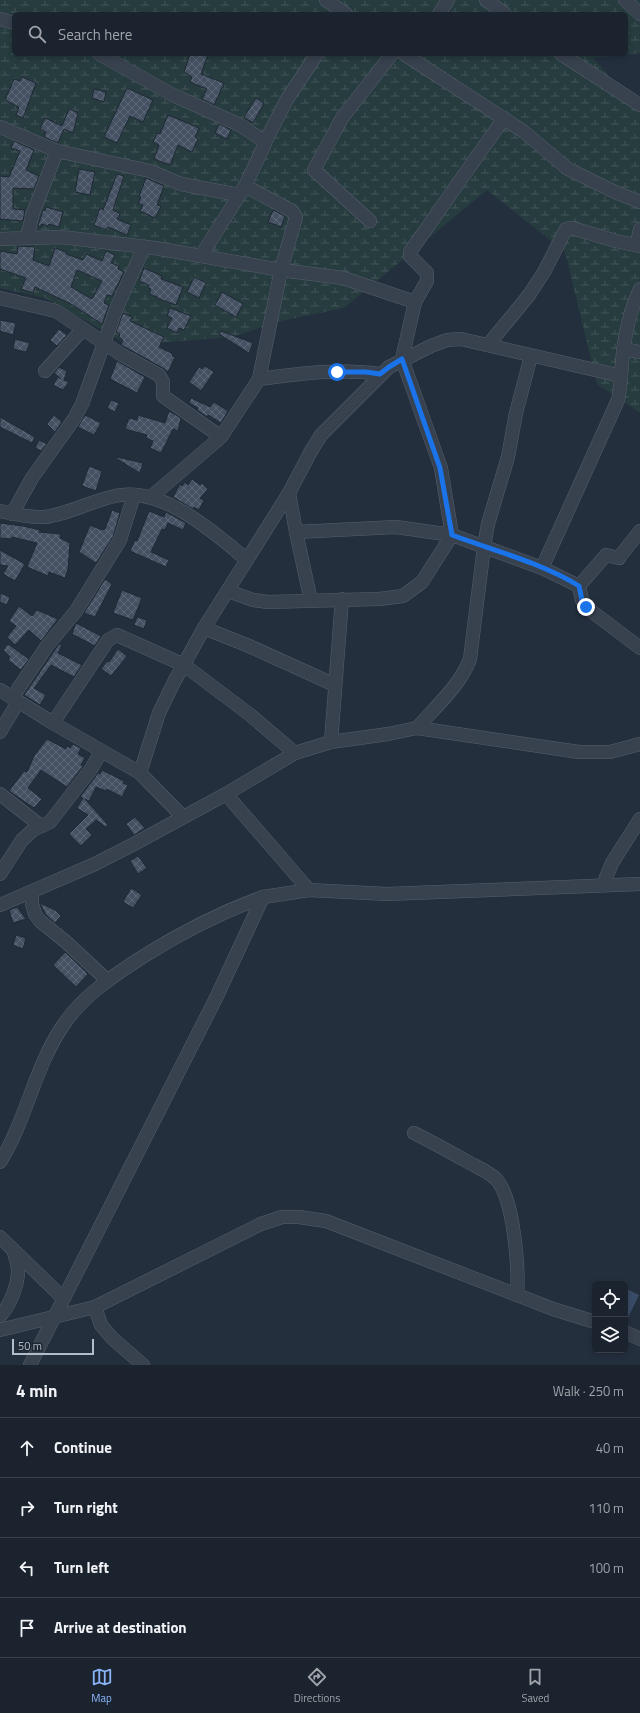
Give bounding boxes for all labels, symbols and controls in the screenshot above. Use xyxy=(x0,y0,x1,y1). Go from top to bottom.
search box xyxy=(12,12,628,56)
icon: search xyxy=(26,23,48,45)
text: Search here xyxy=(58,23,132,46)
route start xyxy=(328,363,346,381)
route end xyxy=(577,598,595,616)
map controls xyxy=(592,1281,628,1353)
button: locate xyxy=(592,1281,628,1317)
button: layers xyxy=(592,1317,628,1353)
scale bar xyxy=(12,1337,94,1356)
text: 50 m xyxy=(18,1338,42,1354)
text: 4 min xyxy=(16,1378,57,1404)
text: Walk · 250 m xyxy=(553,1381,624,1401)
text: Continue xyxy=(54,1436,112,1459)
icon: ahead xyxy=(16,1437,38,1459)
text: 40 m xyxy=(596,1438,624,1458)
text: Turn right xyxy=(54,1496,118,1519)
icon: right xyxy=(16,1497,38,1519)
text: 110 m xyxy=(588,1498,624,1518)
text: Turn left xyxy=(54,1556,109,1579)
icon: left xyxy=(16,1557,38,1579)
text: 100 m xyxy=(588,1558,624,1578)
text: Arrive at destination xyxy=(54,1616,187,1639)
icon: arrive xyxy=(16,1617,38,1639)
tab: Map xyxy=(91,1666,113,1706)
tab: Directions xyxy=(294,1666,340,1706)
tab: Saved xyxy=(521,1666,549,1706)

